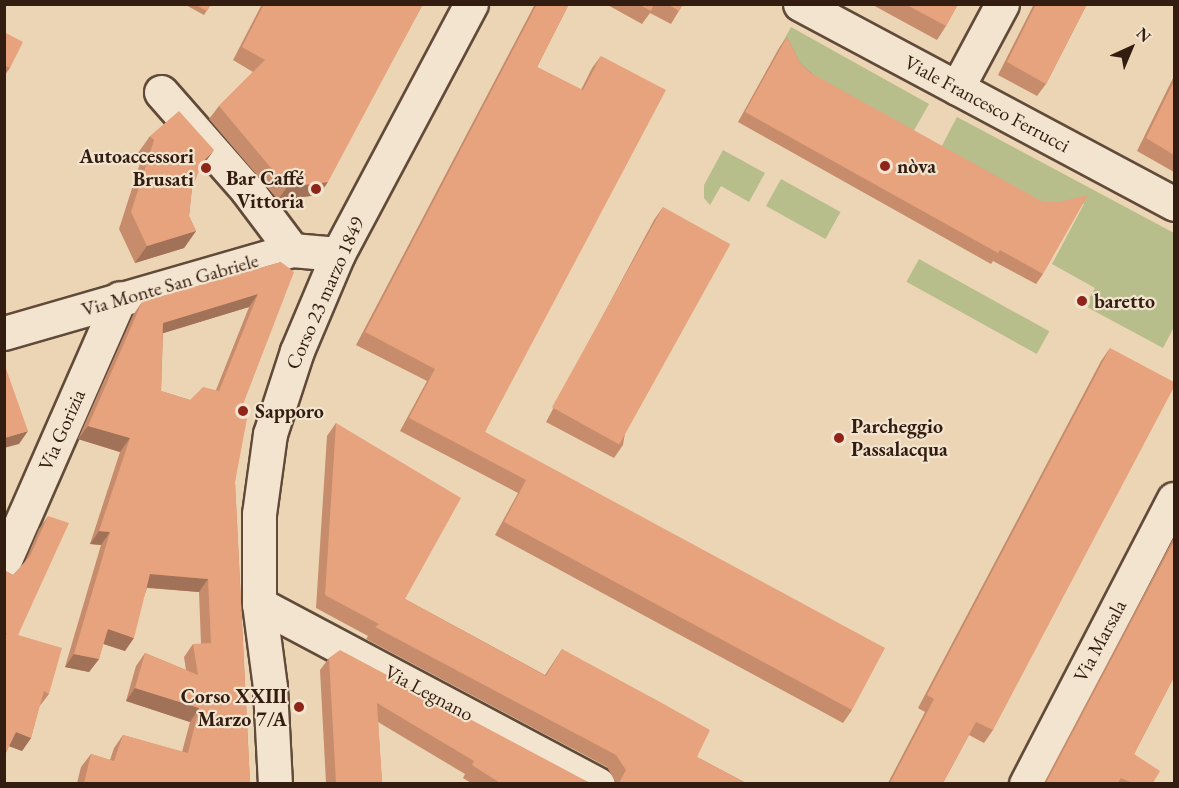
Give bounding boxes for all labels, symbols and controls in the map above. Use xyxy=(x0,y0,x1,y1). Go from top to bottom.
north arrow xyxy=(1101,18,1161,78)
text: N xyxy=(1132,23,1156,47)
street label: Viale Francesco Ferrucci xyxy=(900,50,1074,158)
place label: Autoaccessori Brusati xyxy=(79,144,194,191)
place label: nòva xyxy=(897,154,936,178)
marker: nòva xyxy=(878,159,892,173)
marker: Autoaccessori Brusati xyxy=(199,161,213,175)
place label: Bar Caffé Vittoria xyxy=(226,166,304,213)
marker: Bar Caffé Vittoria xyxy=(309,182,323,196)
street label: Corso 23 marzo 1849 xyxy=(281,213,369,373)
street label: Via Monte San Gabriele xyxy=(79,248,261,322)
place label: baretto xyxy=(1094,289,1155,313)
marker: baretto xyxy=(1075,294,1089,308)
street label: Via Gorizia xyxy=(33,386,91,474)
place label: Sapporo xyxy=(255,399,324,423)
marker: Sapporo xyxy=(236,404,250,418)
place label: Parcheggio Passalacqua xyxy=(851,414,948,461)
marker: Parcheggio Passalacqua xyxy=(832,431,846,445)
street label: Via Marsala xyxy=(1068,596,1132,686)
street label: Via Legnano xyxy=(380,660,478,726)
place label: Corso XXIII Marzo 7/A xyxy=(181,684,287,731)
marker: Corso XXIII Marzo 7/A xyxy=(292,700,306,714)

